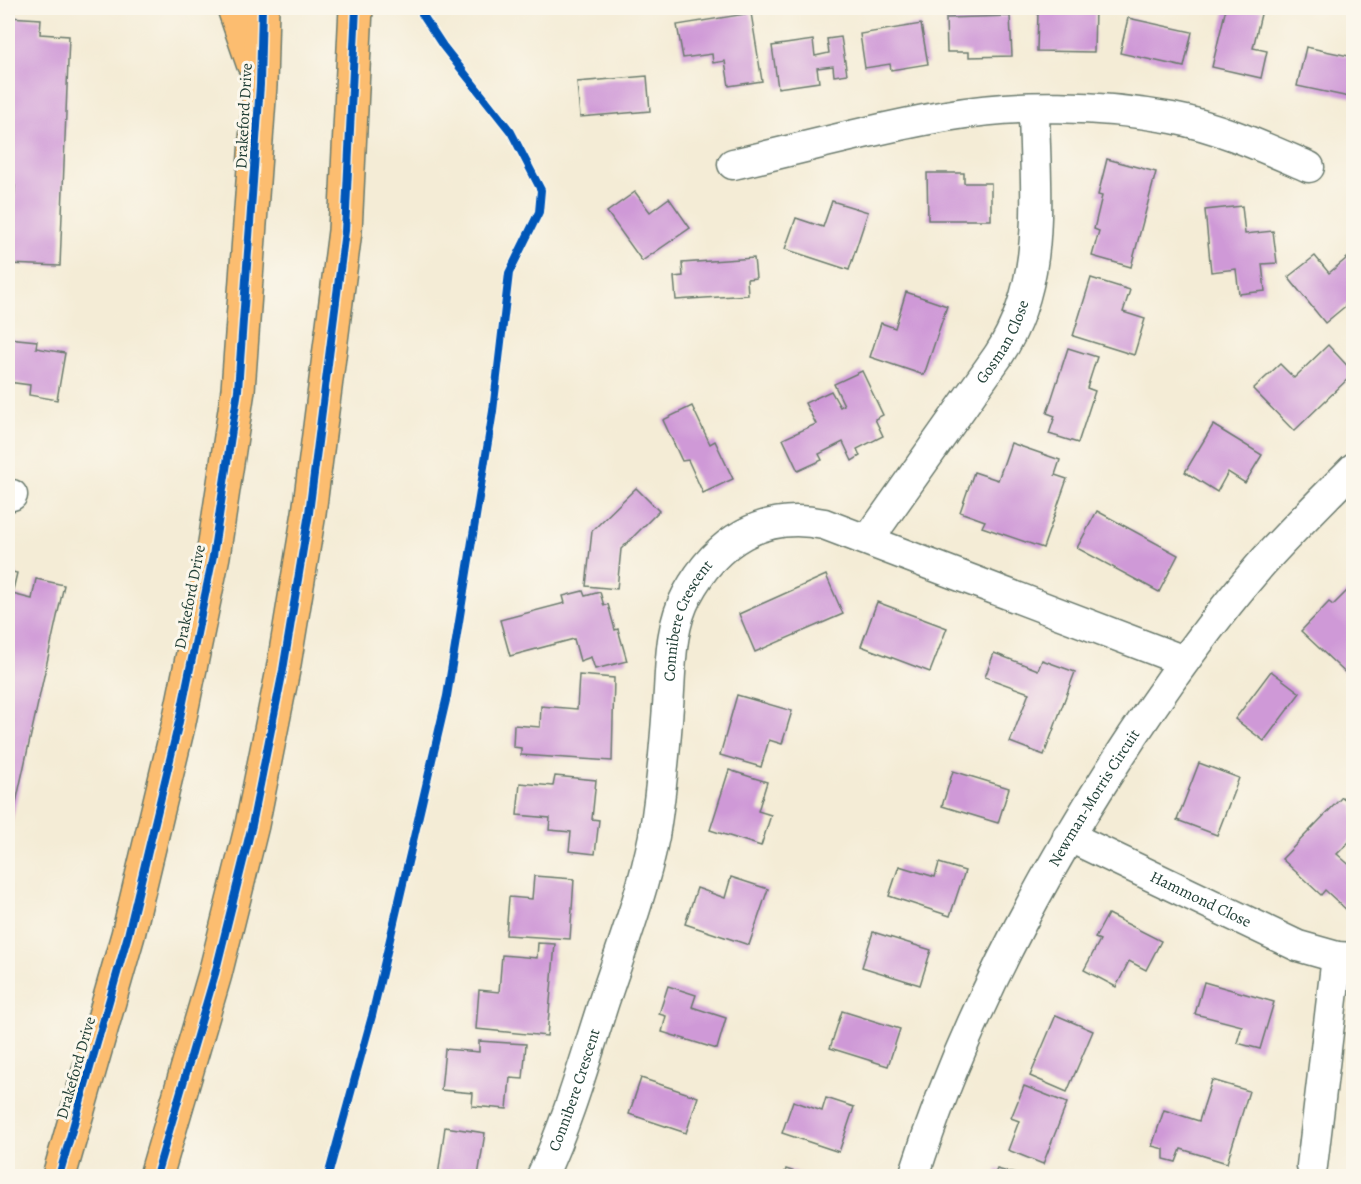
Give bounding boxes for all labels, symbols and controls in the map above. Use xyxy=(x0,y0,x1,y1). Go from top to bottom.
street label: Drakeford Drive xyxy=(230,62,258,170)
street label: Gosman Close xyxy=(971,297,1034,388)
street label: Drakeford Drive xyxy=(169,543,211,651)
street label: Connibere Crescent xyxy=(659,555,718,682)
street label: Newman-Morris Circuit xyxy=(1043,725,1145,871)
street label: Hammond Close xyxy=(1146,866,1255,933)
street label: Drakeford Drive xyxy=(51,1014,101,1122)
street label: Connibere Crescent xyxy=(543,1026,606,1155)

